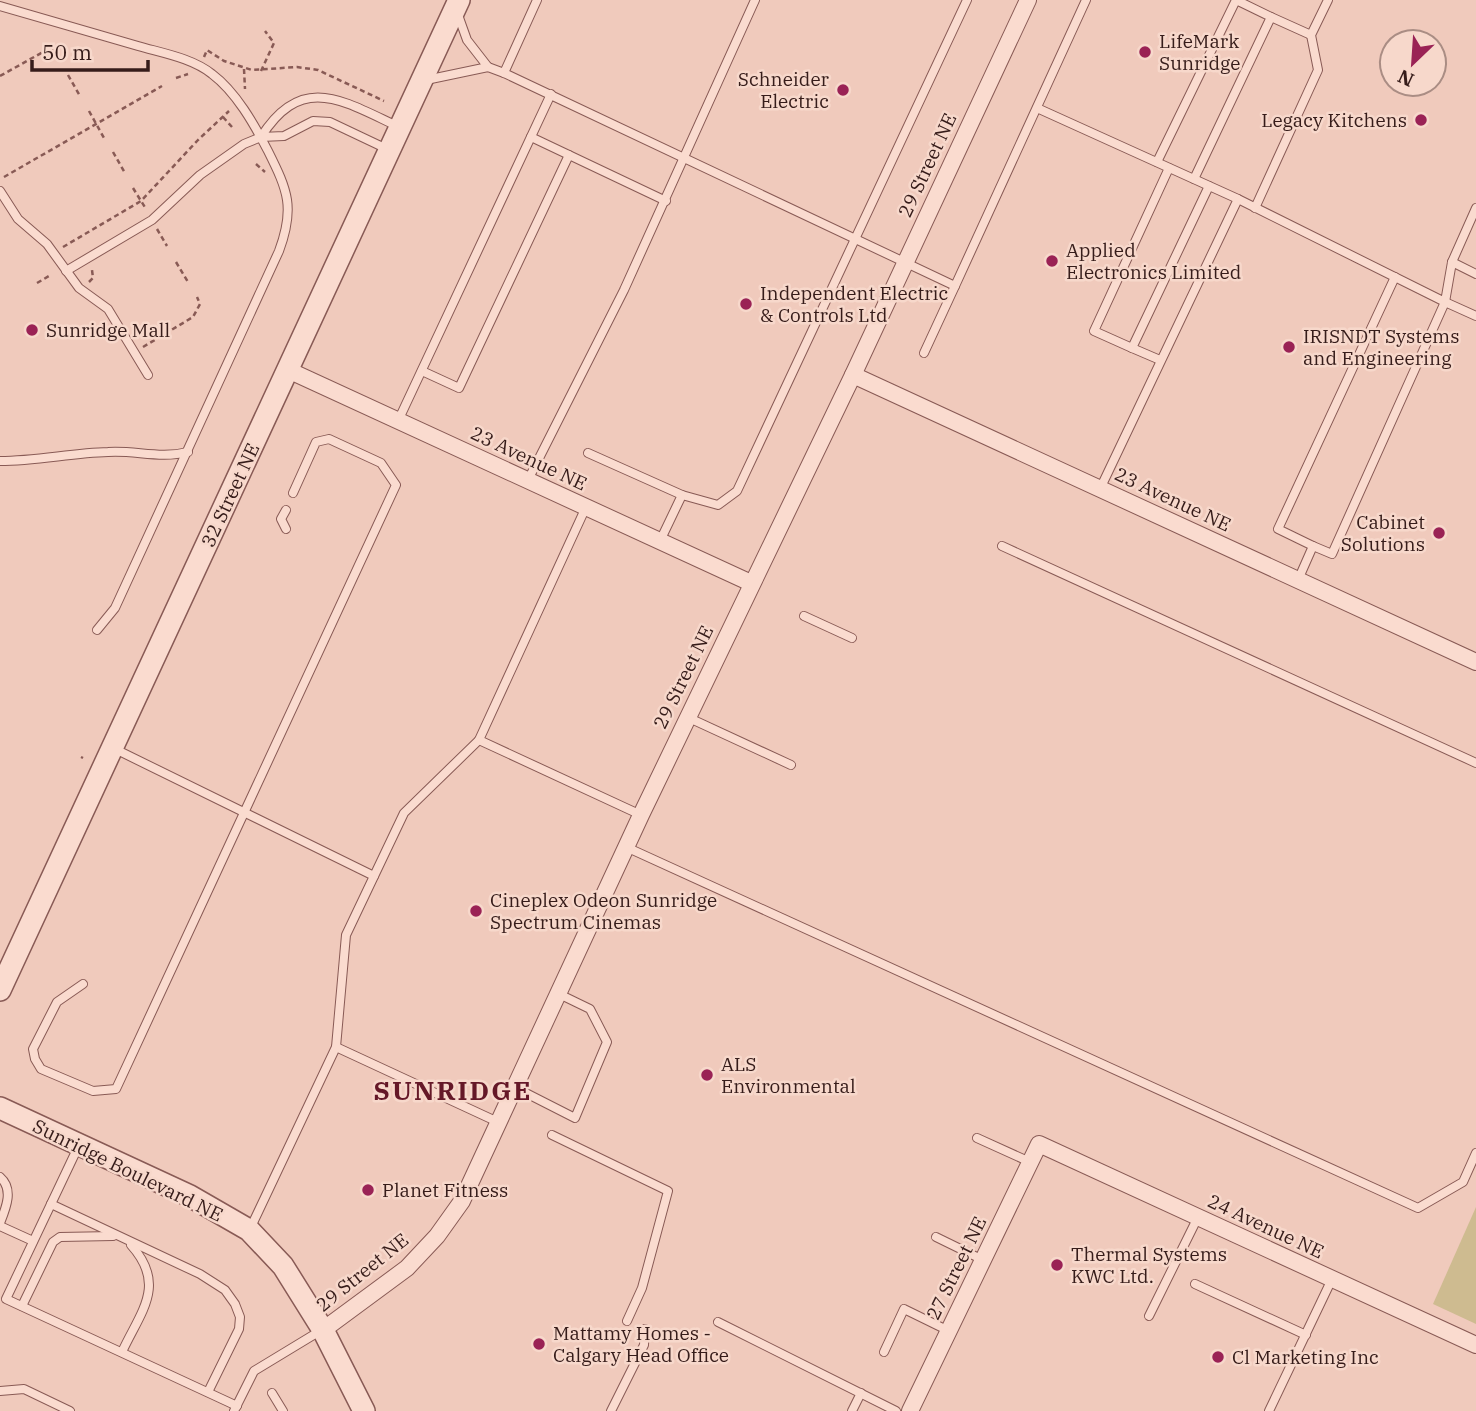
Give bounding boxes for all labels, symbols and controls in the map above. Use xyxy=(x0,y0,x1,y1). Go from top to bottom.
scale bar xyxy=(32,28,147,72)
north arrow xyxy=(1378,28,1448,98)
place label: LifeMark Sunridge xyxy=(1159,29,1240,75)
text: 50 m xyxy=(42,38,92,66)
marker: LifeMark Sunridge xyxy=(1137,44,1153,60)
text: N xyxy=(1394,64,1418,92)
place label: Schneider Electric xyxy=(738,67,830,113)
marker: Schneider Electric xyxy=(835,82,851,98)
place label: Legacy Kitchens xyxy=(1261,108,1407,132)
street label: 29 Street NE xyxy=(892,109,962,221)
marker: Legacy Kitchens xyxy=(1413,112,1429,128)
place label: Applied Electronics Limited xyxy=(1066,238,1241,284)
marker: Applied Electronics Limited xyxy=(1044,253,1060,269)
place label: Independent Electric & Controls Ltd xyxy=(760,281,949,327)
marker: Independent Electric & Controls Ltd xyxy=(738,296,754,312)
place label: Sunridge Mall xyxy=(46,318,170,342)
marker: Sunridge Mall xyxy=(24,322,40,338)
place label: IRISNDT Systems and Engineering xyxy=(1303,324,1460,370)
marker: IRISNDT Systems and Engineering xyxy=(1281,339,1297,355)
street label: 23 Avenue NE xyxy=(467,421,591,495)
street label: 32 Street NE xyxy=(195,439,265,551)
street label: 23 Avenue NE xyxy=(1111,462,1235,536)
place label: Cabinet Solutions xyxy=(1341,510,1425,556)
marker: Cabinet Solutions xyxy=(1431,525,1447,541)
street label: 29 Street NE xyxy=(648,621,718,733)
place label: Cineplex Odeon Sunridge Spectrum Cinemas xyxy=(490,888,717,934)
marker: Cineplex Odeon Sunridge Spectrum Cinemas xyxy=(468,903,484,919)
place label: ALS Environmental xyxy=(721,1052,856,1098)
marker: ALS Environmental xyxy=(699,1067,715,1083)
district label: SUNRIDGE xyxy=(374,1073,532,1107)
street label: Sunridge Boulevard NE xyxy=(29,1114,227,1226)
place label: Planet Fitness xyxy=(382,1178,508,1202)
marker: Planet Fitness xyxy=(360,1182,376,1198)
street label: 24 Avenue NE xyxy=(1204,1189,1328,1263)
street label: 27 Street NE xyxy=(921,1212,991,1324)
street label: 29 Street NE xyxy=(311,1227,413,1317)
place label: Thermal Systems KWC Ltd. xyxy=(1071,1242,1227,1288)
marker: Thermal Systems KWC Ltd. xyxy=(1049,1257,1065,1273)
place label: Mattamy Homes - Calgary Head Office xyxy=(553,1321,729,1367)
marker: Mattamy Homes - Calgary Head Office xyxy=(531,1336,547,1352)
place label: Cl Marketing Inc xyxy=(1232,1345,1379,1369)
marker: Cl Marketing Inc xyxy=(1210,1349,1226,1365)

